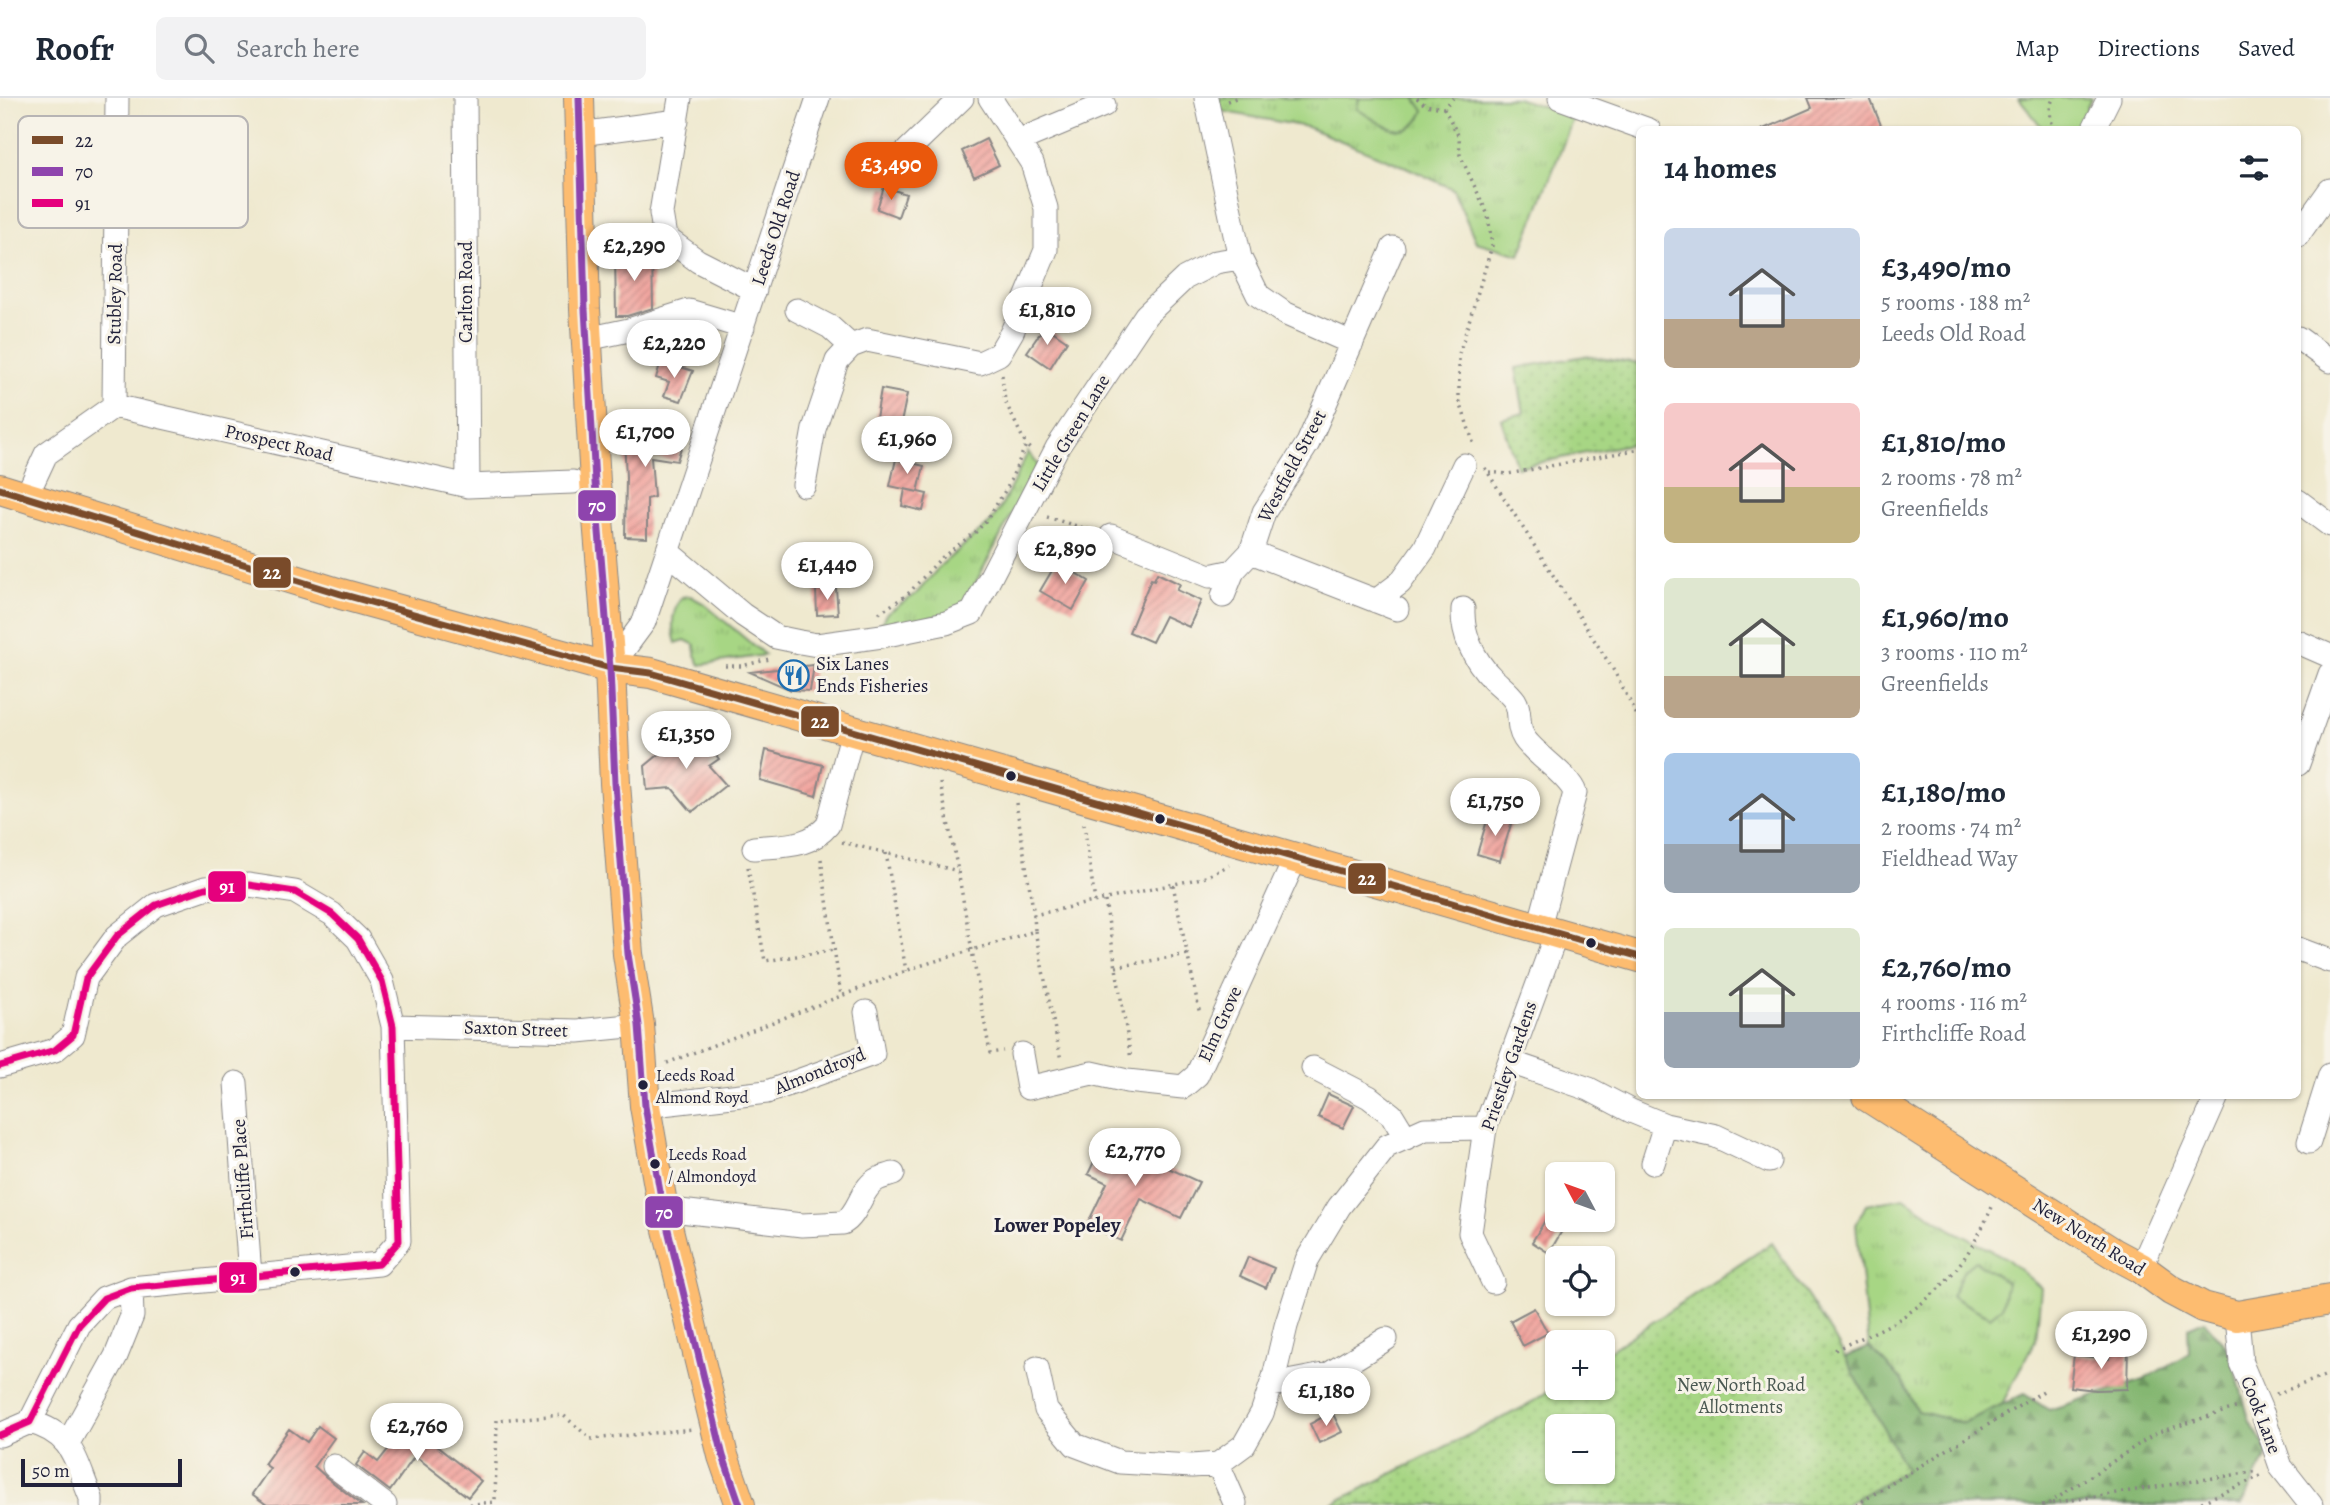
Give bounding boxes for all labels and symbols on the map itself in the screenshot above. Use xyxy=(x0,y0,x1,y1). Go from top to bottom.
legend xyxy=(18,116,248,228)
text: 22 xyxy=(75,128,93,154)
pin: £3,490 xyxy=(834,142,948,202)
text: 70 xyxy=(75,159,93,185)
street label: Leeds Old Road xyxy=(745,166,807,289)
text: 91 xyxy=(75,191,91,217)
pin: £2,290 xyxy=(577,223,691,283)
street label: Carlton Road xyxy=(453,240,479,343)
street label: Stubley Road xyxy=(101,242,129,345)
pin: £1,810 xyxy=(990,288,1104,347)
pin: £2,220 xyxy=(617,320,731,380)
street label: Little Green Lane xyxy=(1026,370,1116,496)
street label: Westfield Street xyxy=(1251,405,1333,528)
pin: £1,700 xyxy=(588,410,702,469)
pin: £1,960 xyxy=(850,416,964,476)
street label: Prospect Road xyxy=(222,418,337,468)
line badge: 70 xyxy=(577,489,617,522)
text: 70 xyxy=(588,493,606,519)
pin: £2,890 xyxy=(1008,526,1122,586)
pin: £1,440 xyxy=(770,542,884,602)
line badge: 22 xyxy=(252,556,292,589)
text: 22 xyxy=(263,560,281,586)
place label: Six Lanes Ends Fisheries xyxy=(816,651,928,699)
restaurant icon: Six Lanes Ends Fisheries xyxy=(776,658,810,692)
line badge: 22 xyxy=(800,705,840,738)
text: 22 xyxy=(811,709,829,735)
pin: £1,350 xyxy=(629,712,743,771)
unlabelled marker xyxy=(1004,769,1018,783)
pin: £1,750 xyxy=(1438,778,1552,838)
unlabelled marker xyxy=(1153,812,1167,826)
line badge: 22 xyxy=(1347,862,1387,895)
text: 22 xyxy=(1358,866,1376,892)
line badge: 91 xyxy=(207,870,247,903)
text: 91 xyxy=(219,874,235,900)
unlabelled marker xyxy=(1584,936,1598,950)
street label: Elm Grove xyxy=(1192,982,1248,1066)
street label: Priestley Gardens xyxy=(1475,998,1543,1134)
street label: Saxton Street xyxy=(463,1014,569,1044)
street label: Almondroyd xyxy=(770,1041,870,1101)
place label: Leeds Road Almond Royd xyxy=(655,1064,750,1109)
marker: Leeds Road Almond Royd xyxy=(636,1078,650,1092)
street label: Firthcliffe Place xyxy=(226,1118,260,1240)
pin: £2,770 xyxy=(1078,1128,1192,1188)
place label: Leeds Road / Almondoyd xyxy=(668,1143,757,1188)
marker: Leeds Road / Almondoyd xyxy=(648,1157,662,1171)
north arrow xyxy=(1545,1162,1615,1232)
street label: New North Road xyxy=(2028,1192,2151,1283)
line badge: 70 xyxy=(644,1195,684,1229)
text: 70 xyxy=(655,1200,673,1226)
district label: Lower Popeley xyxy=(994,1211,1122,1239)
line badge: 91 xyxy=(218,1261,258,1294)
text: 91 xyxy=(230,1265,246,1291)
unlabelled marker xyxy=(288,1265,302,1279)
pin: £1,290 xyxy=(2044,1312,2158,1371)
pin: £1,180 xyxy=(1269,1368,1383,1428)
park label: New North Road Allotments xyxy=(1677,1372,1806,1420)
street label: Cook Lane xyxy=(2234,1373,2288,1457)
pin: £2,760 xyxy=(360,1404,474,1463)
scale bar xyxy=(21,1456,182,1488)

